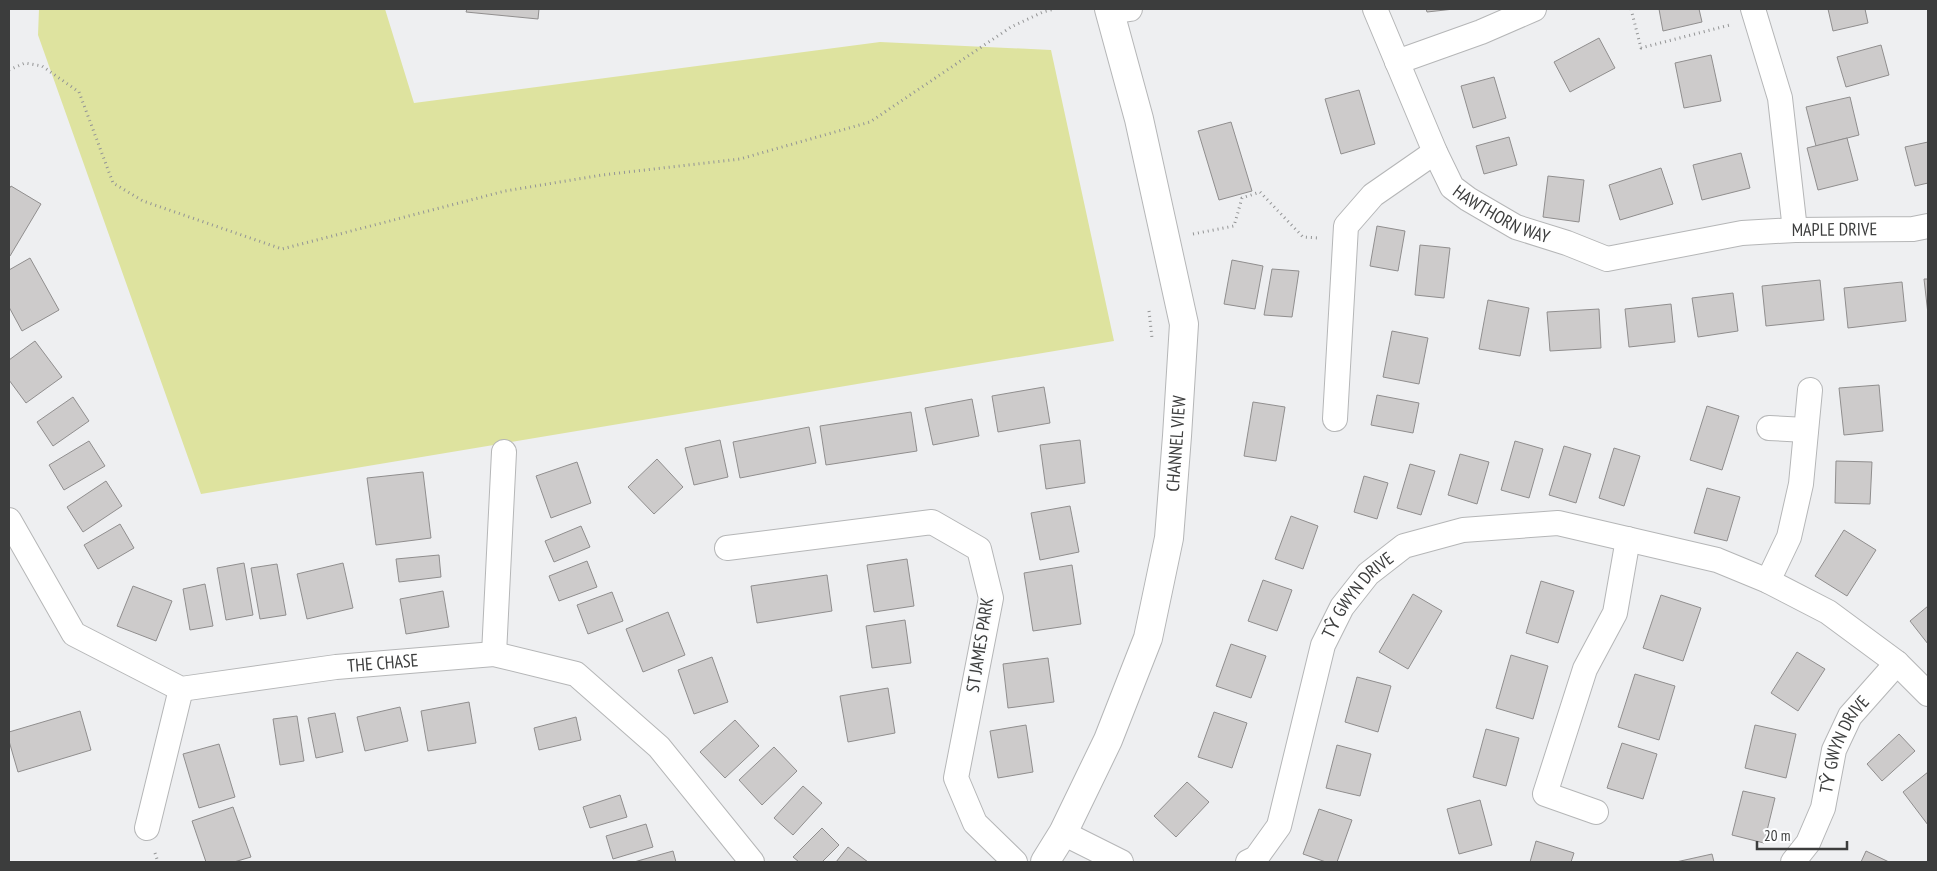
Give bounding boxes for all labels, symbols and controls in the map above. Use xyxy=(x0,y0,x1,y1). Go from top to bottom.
street label: HAWTHORN WAY xyxy=(1448,180,1553,248)
street label: MAPLE DRIVE xyxy=(1791,217,1877,241)
street label: CHANNEL VIEW xyxy=(1161,395,1191,492)
street label: TŶ GWYN DRIVE xyxy=(1316,547,1398,642)
street label: ST JAMES PARK xyxy=(961,596,998,694)
street label: THE CHASE xyxy=(346,648,419,677)
street label: TŶ GWYN DRIVE xyxy=(1814,690,1874,795)
scale bar xyxy=(1757,818,1847,850)
text: 20 m xyxy=(1764,826,1790,845)

